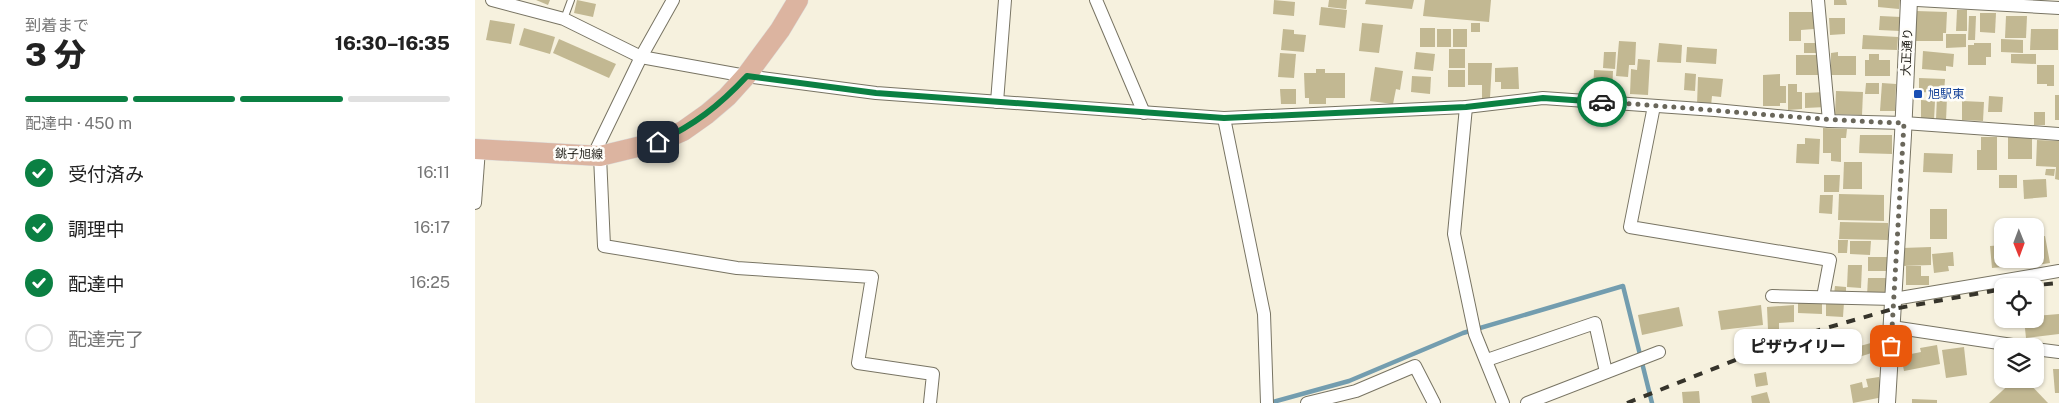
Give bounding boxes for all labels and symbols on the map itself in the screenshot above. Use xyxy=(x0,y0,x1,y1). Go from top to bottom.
street label: 大正通り xyxy=(1899,28,1915,76)
courier xyxy=(1577,77,1627,127)
place label: 旭駅東 xyxy=(1928,87,1964,101)
marker: 旭駅東 xyxy=(1912,88,1924,100)
pin xyxy=(637,121,679,163)
street label: 銚子旭線 xyxy=(555,147,603,161)
north arrow xyxy=(1994,218,2044,268)
pin xyxy=(1870,325,1912,367)
callout: ピザウイリー xyxy=(1733,328,1861,364)

